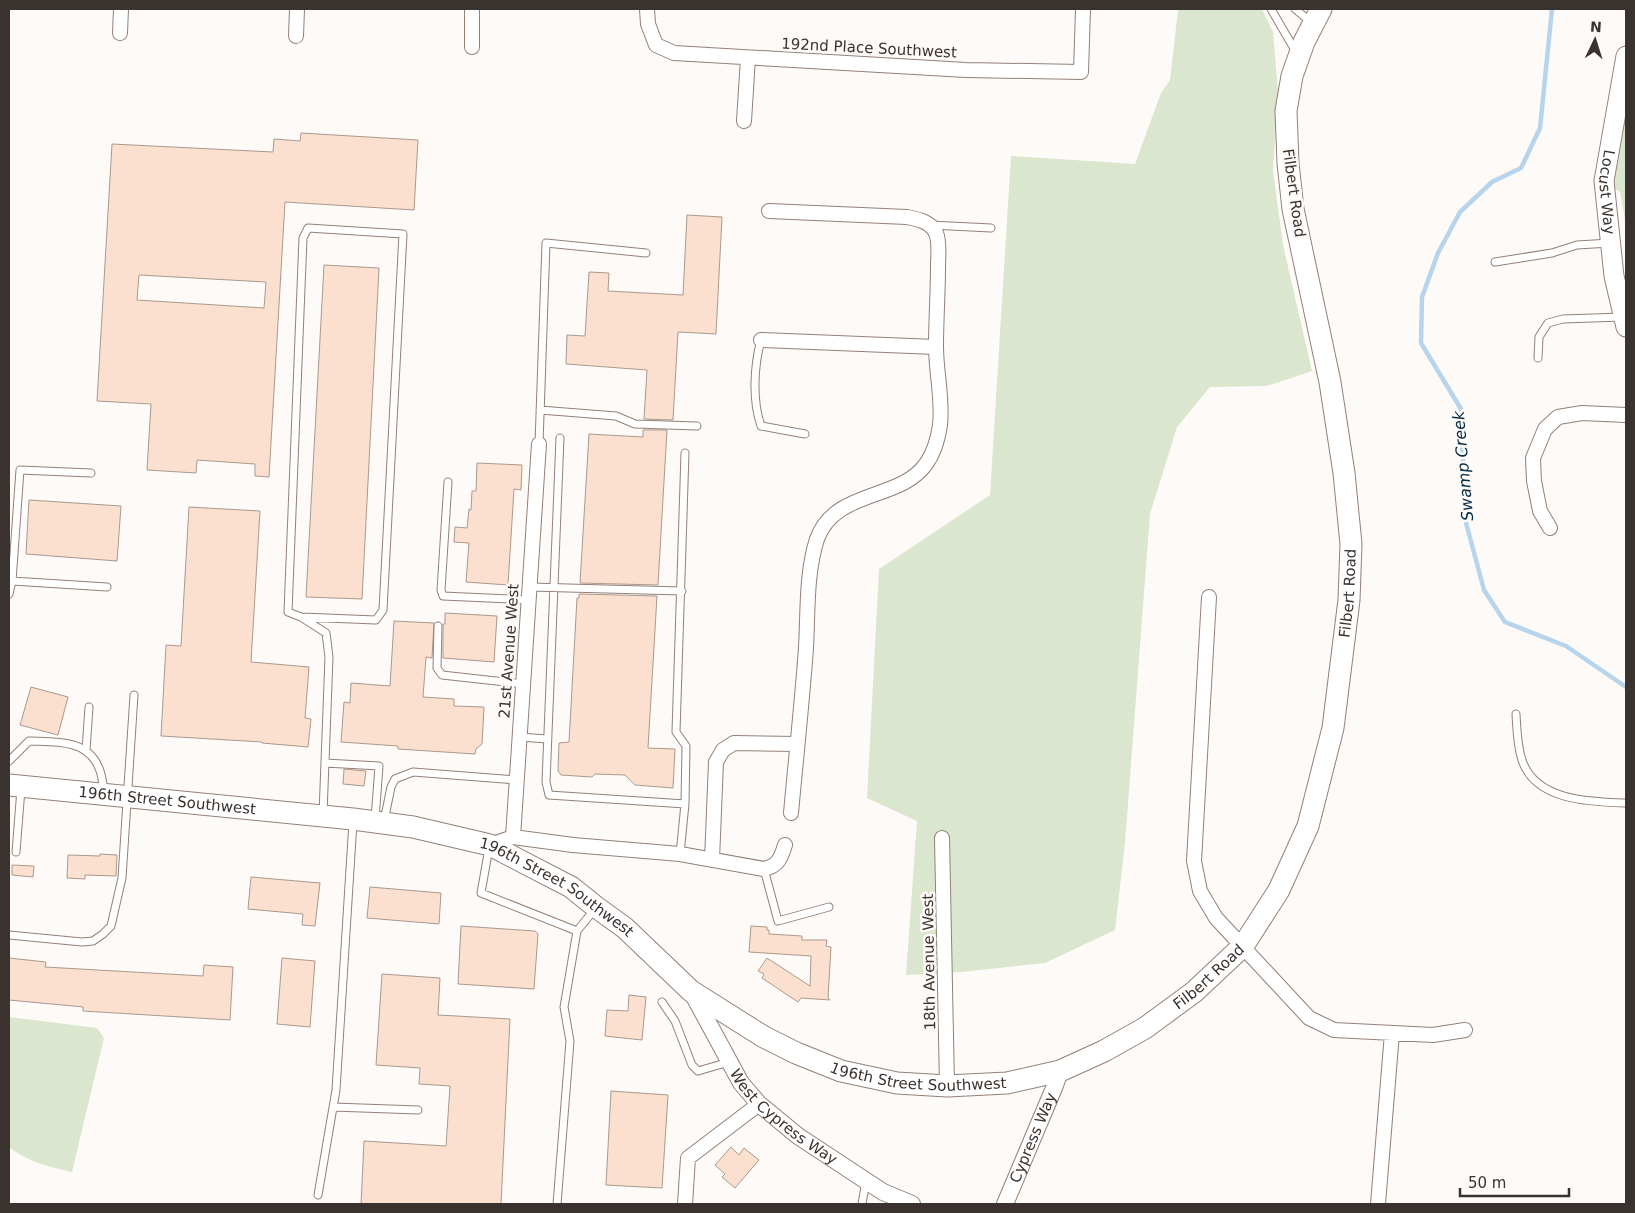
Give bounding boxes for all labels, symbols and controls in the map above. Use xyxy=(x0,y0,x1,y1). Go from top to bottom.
north arrow xyxy=(1570,15,1620,65)
text: N xyxy=(1590,19,1602,35)
street label: 192nd Place Southwest xyxy=(781,34,957,62)
street label: Filbert Road xyxy=(1279,148,1309,238)
street label: Locust Way xyxy=(1595,148,1619,236)
water label: Swamp Creek xyxy=(1449,409,1477,522)
street label: Filbert Road xyxy=(1335,548,1360,639)
street label: 21st Avenue West xyxy=(495,583,523,719)
street label: 196th Street Southwest xyxy=(78,783,257,818)
street label: 196th Street Southwest xyxy=(478,834,638,941)
street label: 18th Avenue West xyxy=(919,893,939,1030)
street label: Filbert Road xyxy=(1170,941,1248,1013)
street label: 196th Street Southwest xyxy=(827,1058,1007,1095)
street label: West Cypress Way xyxy=(726,1066,841,1168)
street label: Cypress Way xyxy=(1006,1090,1060,1186)
scale bar xyxy=(1460,1166,1569,1198)
text: 50 m xyxy=(1468,1174,1506,1192)

